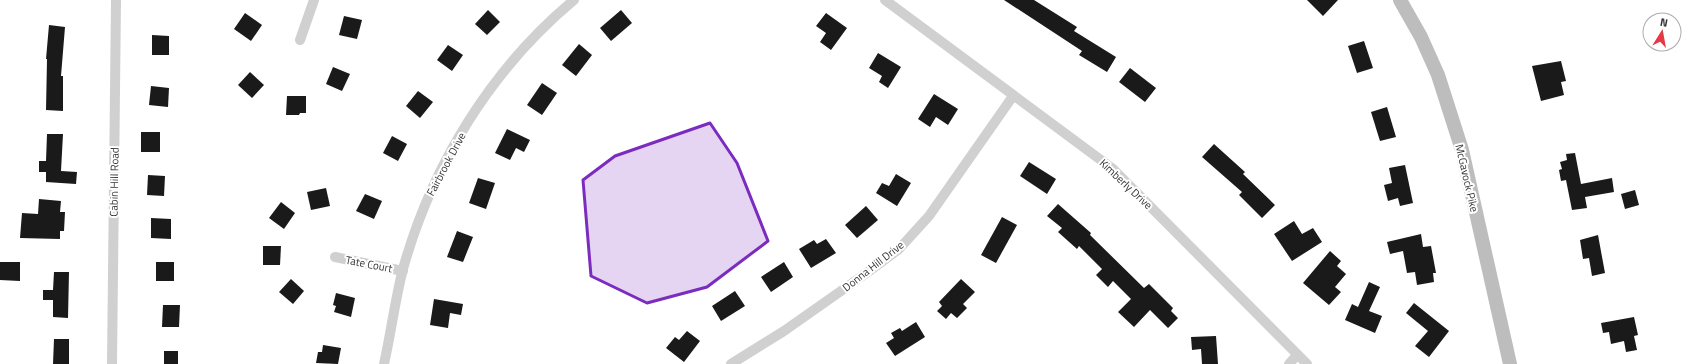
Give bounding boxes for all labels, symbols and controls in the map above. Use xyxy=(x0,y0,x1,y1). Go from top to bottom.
north arrow xyxy=(1642,12,1682,52)
text: N xyxy=(1659,14,1669,31)
street label: Fairbrook Drive xyxy=(423,129,470,199)
street label: McGavock Pike xyxy=(1451,142,1483,214)
street label: Cabin Hill Road xyxy=(105,147,123,217)
street label: Kimberly Drive xyxy=(1096,155,1156,213)
street label: Donna Hill Drive xyxy=(839,237,907,295)
street label: Tate Court xyxy=(344,252,394,276)

